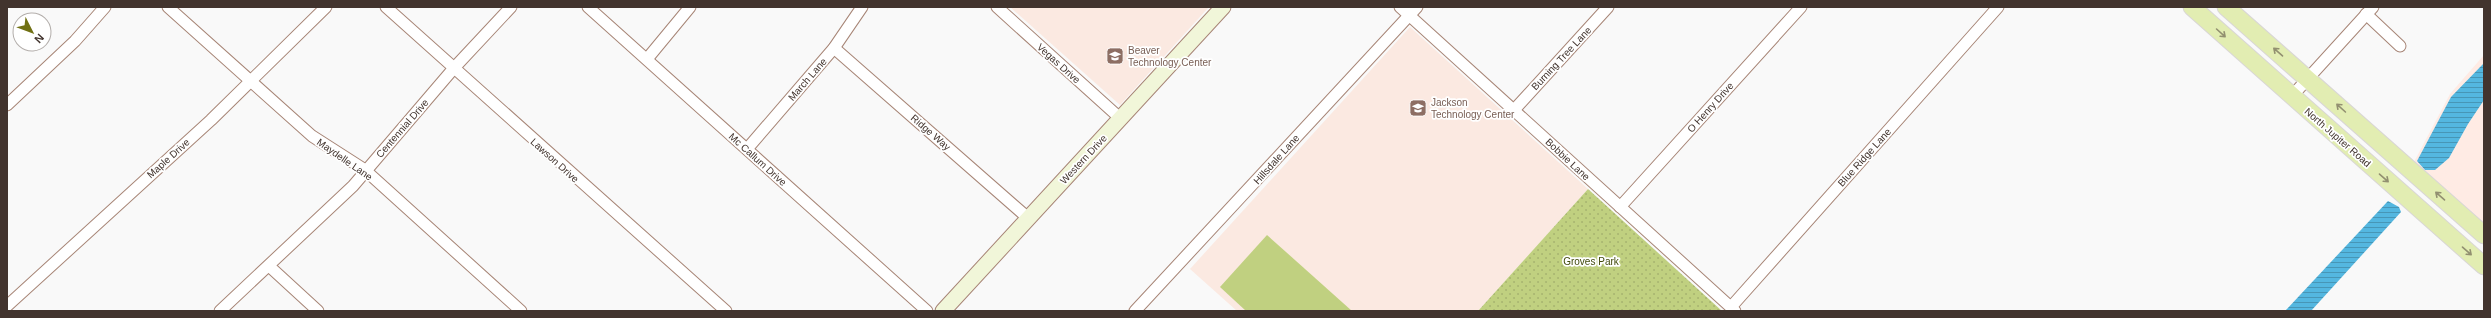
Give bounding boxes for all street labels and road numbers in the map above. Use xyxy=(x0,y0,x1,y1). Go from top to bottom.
street label: Burning Tree Lane xyxy=(1529,24,1594,92)
street label: Vegas Drive xyxy=(1035,41,1083,86)
street label: March Lane xyxy=(786,55,829,103)
street label: O Henry Drive xyxy=(1685,80,1736,135)
street label: Centennial Drive xyxy=(374,96,431,160)
street label: North Jupiter Road xyxy=(2302,106,2373,169)
street label: Ridge Way xyxy=(909,112,953,152)
street label: Blue Ridge Lane xyxy=(1836,126,1893,188)
street label: Mc Callum Drive xyxy=(727,131,789,188)
street label: Western Drive xyxy=(1058,132,1109,186)
street label: Hillsdale Lane xyxy=(1251,132,1302,186)
street label: Maple Drive xyxy=(145,136,192,180)
street label: Maydelle Lane xyxy=(315,136,375,183)
street label: Lawson Drive xyxy=(528,136,581,185)
street label: Bobbie Lane xyxy=(1543,136,1592,183)

